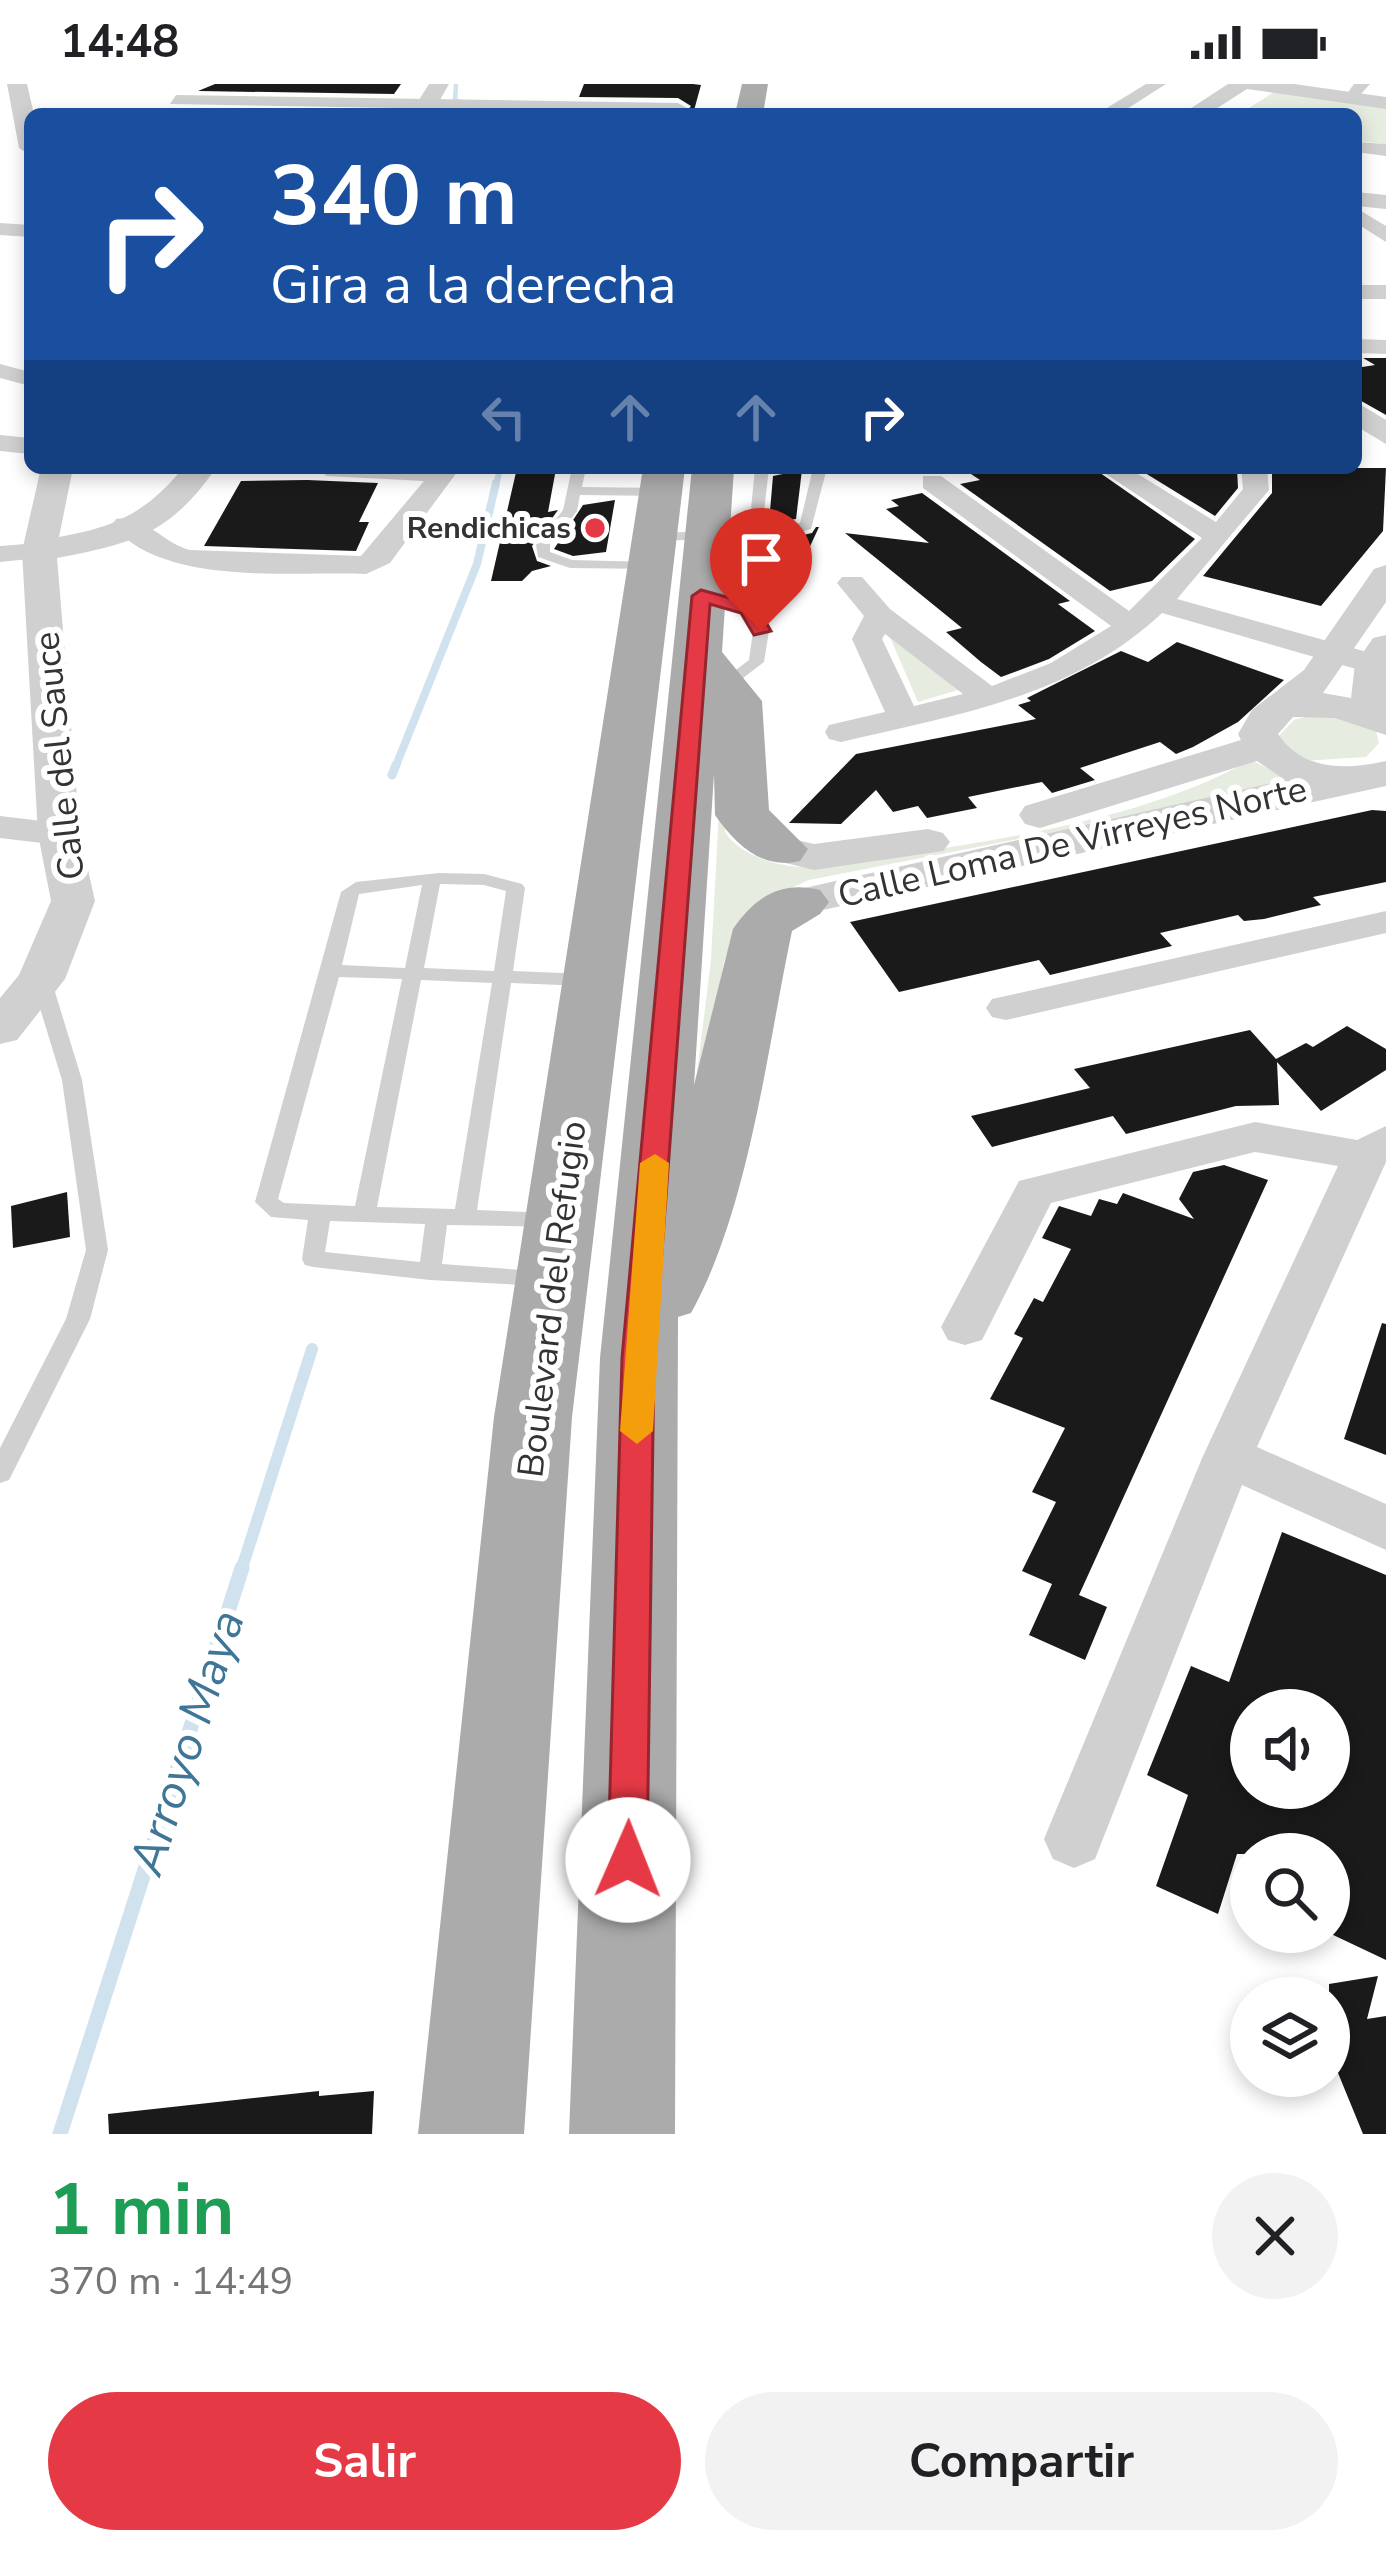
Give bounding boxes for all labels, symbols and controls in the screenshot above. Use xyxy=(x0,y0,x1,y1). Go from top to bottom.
text: 14:48 xyxy=(60,12,179,73)
text: 340 m xyxy=(270,139,518,254)
icon: right xyxy=(72,156,228,312)
text: Gira a la derecha xyxy=(270,248,677,322)
icon: left xyxy=(471,384,537,450)
icon: ahead xyxy=(597,384,663,450)
icon: ahead xyxy=(723,384,789,450)
icon: right xyxy=(849,384,915,450)
place label: Rendichicas xyxy=(407,508,571,549)
pin xyxy=(710,508,812,631)
marker: Rendichicas xyxy=(582,515,608,541)
icon: arrive xyxy=(728,526,794,592)
street label: Calle del Sauce xyxy=(22,629,97,882)
street label: Calle Loma De Virreyes Norte xyxy=(833,765,1311,920)
street label: Boulevard del Refugio xyxy=(506,1118,599,1480)
water label: Arroyo Maya xyxy=(113,1602,261,1884)
map controls xyxy=(1230,1689,1350,2097)
button: sound xyxy=(1230,1689,1350,1809)
position arrow xyxy=(565,1797,691,1923)
button: search xyxy=(1230,1833,1350,1953)
button: layers xyxy=(1230,1977,1350,2097)
text: 1 min xyxy=(48,2161,234,2259)
button: close xyxy=(1212,2173,1338,2299)
text: 370 m · 14:49 xyxy=(48,2255,293,2308)
button: Salir xyxy=(48,2392,681,2530)
button: Compartir xyxy=(705,2392,1338,2530)

